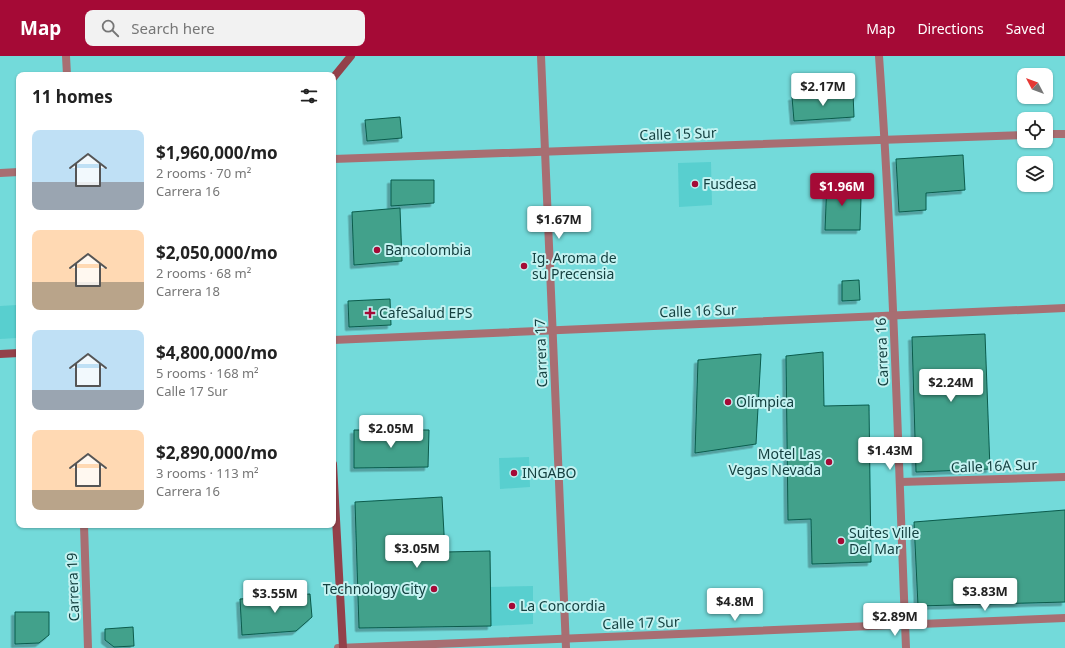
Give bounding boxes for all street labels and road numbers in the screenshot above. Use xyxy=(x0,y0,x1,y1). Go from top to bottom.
street label: Calle 15 Sur xyxy=(639,123,717,144)
street label: Calle 16 Sur xyxy=(659,300,737,321)
street label: Carrera 16 xyxy=(871,317,892,387)
street label: Carrera 17 xyxy=(530,318,551,388)
street label: Calle 16A Sur xyxy=(951,454,1038,476)
street label: Carrera 19 xyxy=(62,552,83,622)
street label: Calle 17 Sur xyxy=(602,612,680,633)

